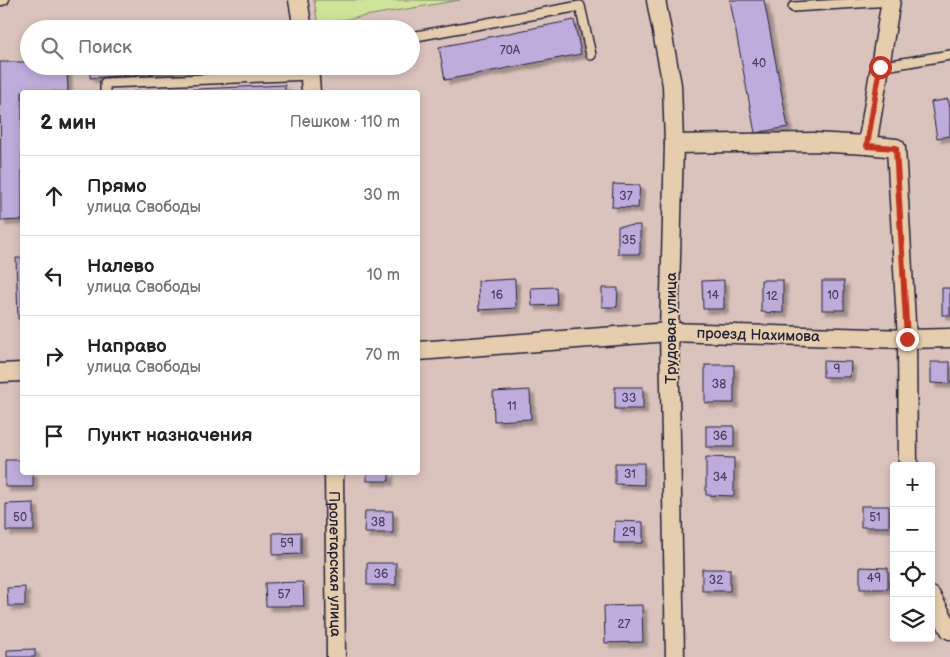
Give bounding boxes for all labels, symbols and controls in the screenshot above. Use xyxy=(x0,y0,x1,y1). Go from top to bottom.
search box xyxy=(20,20,420,75)
icon: search xyxy=(38,34,66,62)
text: Поиск xyxy=(78,36,132,59)
house number: 70А xyxy=(500,43,521,58)
house number: 40 xyxy=(752,56,766,71)
route start xyxy=(869,56,892,79)
text: 2 мин xyxy=(40,110,96,135)
text: Пешком · 110 m xyxy=(290,113,400,132)
text: Прямо xyxy=(87,175,147,198)
icon: ahead xyxy=(40,182,68,210)
text: 30 m xyxy=(363,186,400,205)
house number: 37 xyxy=(619,189,633,204)
text: улица Свободы xyxy=(87,198,201,217)
house number: 35 xyxy=(622,233,636,248)
text: Налево xyxy=(87,255,154,278)
icon: left xyxy=(40,262,68,290)
text: 10 m xyxy=(367,266,400,285)
street label: Трудовая улица xyxy=(662,272,681,384)
text: улица Свободы xyxy=(87,278,201,297)
house number: 16 xyxy=(491,288,503,303)
house number: 14 xyxy=(707,288,720,303)
house number: 10 xyxy=(827,288,839,303)
house number: 12 xyxy=(766,289,778,304)
street label: проезд Нахимова xyxy=(696,324,820,346)
route end xyxy=(896,328,919,351)
text: Направо xyxy=(87,335,167,358)
icon: right xyxy=(40,342,68,370)
text: 70 m xyxy=(365,346,400,365)
text: улица Свободы xyxy=(87,358,201,377)
house number: 9 xyxy=(834,362,841,377)
house number: 38 xyxy=(712,377,726,392)
house number: 33 xyxy=(622,391,636,406)
house number: 11 xyxy=(507,399,517,414)
icon: arrive xyxy=(40,422,68,450)
text: Пункт назначения xyxy=(87,424,252,447)
house number: 36 xyxy=(713,429,727,444)
map controls xyxy=(890,462,935,642)
button: + xyxy=(890,462,935,507)
house number: 31 xyxy=(624,467,636,482)
house number: 34 xyxy=(713,470,728,485)
street label: Пролетарская улица xyxy=(324,491,345,637)
button: − xyxy=(890,507,935,552)
house number: 50 xyxy=(13,510,27,525)
house number: 51 xyxy=(869,510,881,525)
house number: 38 xyxy=(371,515,385,530)
house number: 29 xyxy=(622,525,636,540)
house number: 59 xyxy=(280,536,294,551)
button: locate xyxy=(890,552,935,597)
house number: 36 xyxy=(374,567,388,582)
house number: 49 xyxy=(867,571,881,586)
house number: 32 xyxy=(709,573,723,588)
house number: 57 xyxy=(278,587,290,602)
button: layers xyxy=(890,597,935,642)
house number: 27 xyxy=(618,617,631,632)

